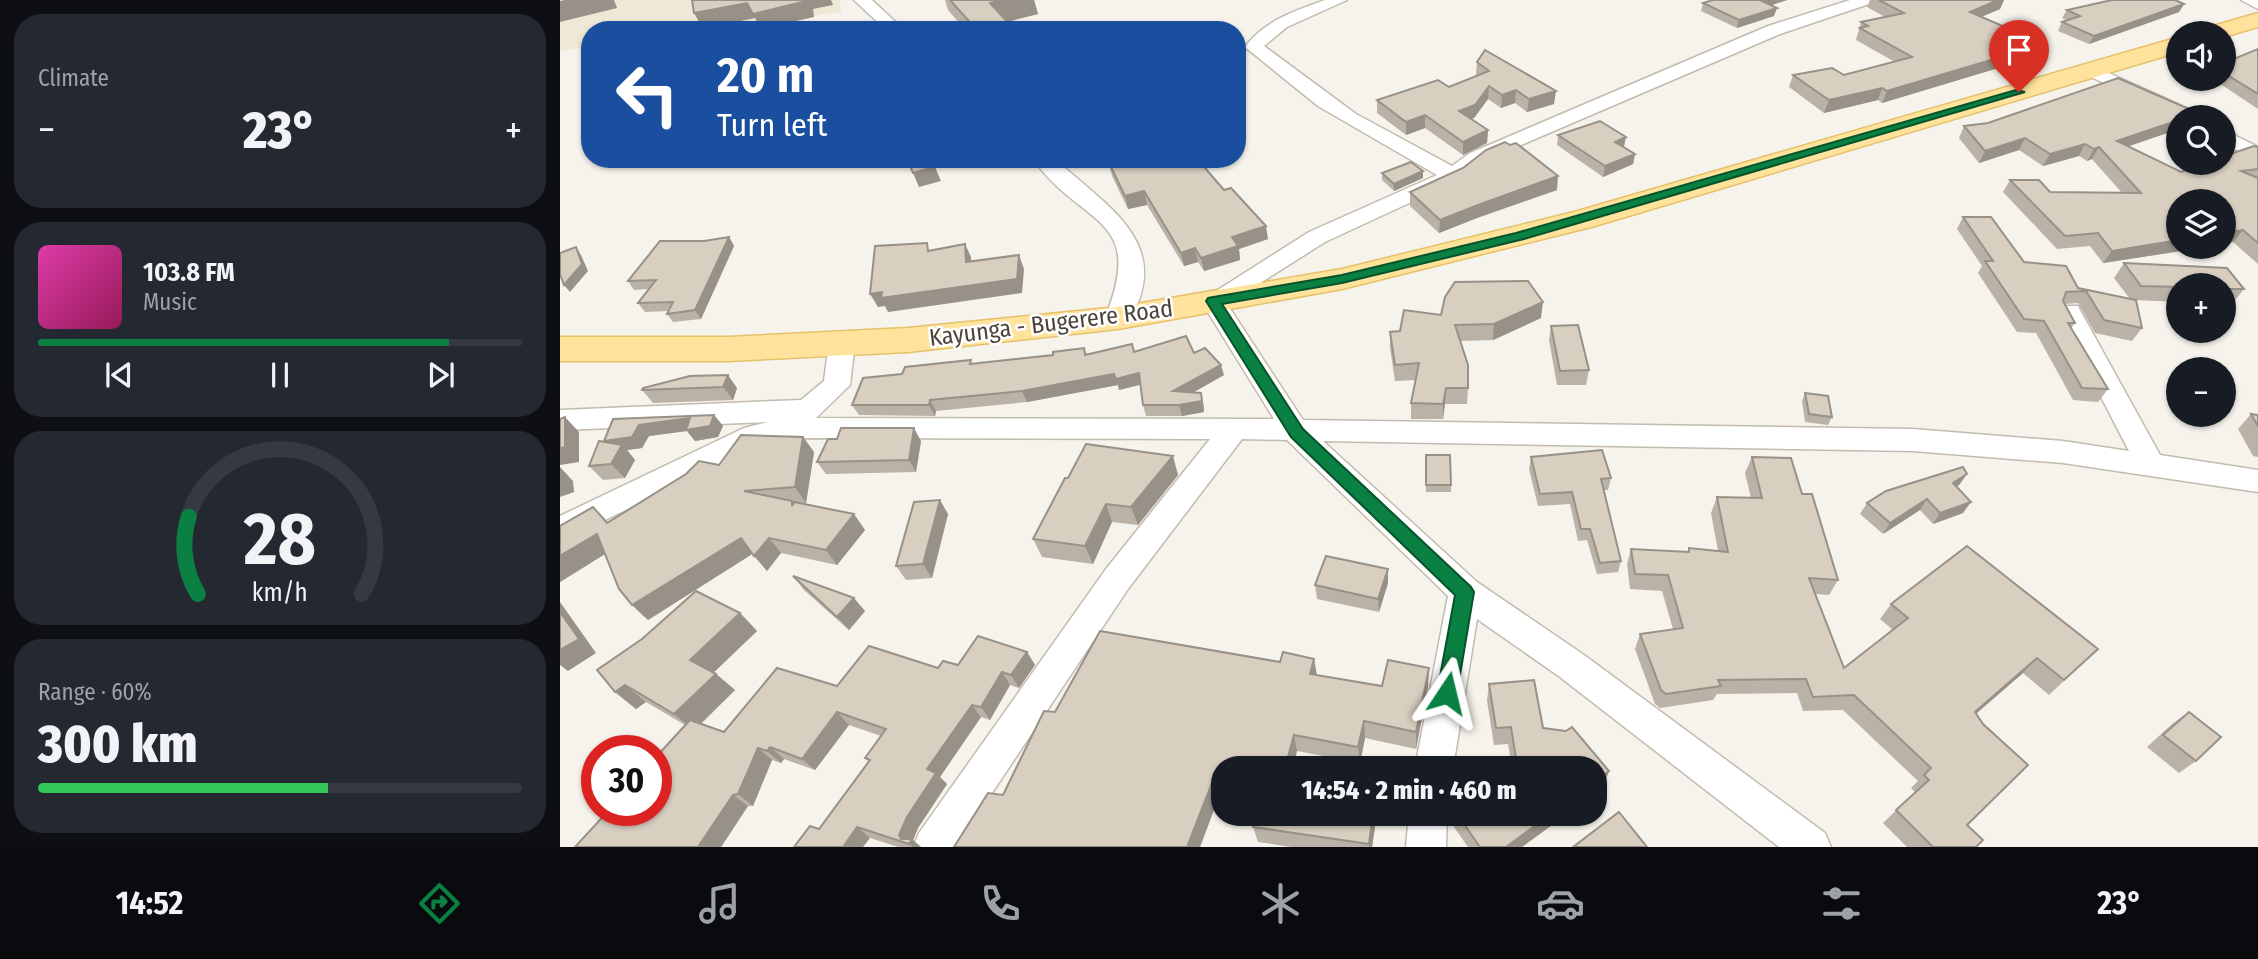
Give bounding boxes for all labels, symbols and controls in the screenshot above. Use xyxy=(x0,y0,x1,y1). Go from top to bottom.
pin xyxy=(1989,20,2049,92)
map controls xyxy=(2166,21,2236,427)
button: sound xyxy=(2166,21,2236,91)
icon: arrive xyxy=(2000,31,2038,69)
text: 20 m xyxy=(717,46,814,105)
icon: left xyxy=(602,49,693,140)
text: Climate xyxy=(38,64,109,92)
text: 23° xyxy=(243,99,317,162)
button: search xyxy=(2166,105,2236,175)
text: Turn left xyxy=(717,106,827,144)
text: − xyxy=(38,107,55,153)
text: + xyxy=(505,107,522,153)
button: layers xyxy=(2166,189,2236,259)
text: 103.8 FM xyxy=(143,257,235,288)
button: + xyxy=(2166,273,2236,343)
text: Music xyxy=(143,288,197,316)
street label: Kayunga - Bugerere Road xyxy=(927,294,1175,352)
icon: previous xyxy=(100,356,138,394)
icon: pause xyxy=(261,356,299,394)
icon: next xyxy=(422,356,460,394)
button: − xyxy=(2166,357,2236,427)
text: 28 xyxy=(243,496,316,583)
text: km/h xyxy=(252,577,308,607)
position arrow xyxy=(1410,656,1484,730)
text: Range · 60% xyxy=(38,678,152,706)
text: 300 km xyxy=(38,713,198,776)
speed limit sign: 30 xyxy=(581,735,672,826)
text: 14:54 · 2 min · 460 m xyxy=(1302,775,1516,806)
icon: directions xyxy=(415,879,464,928)
icon: music xyxy=(695,879,744,928)
icon: phone xyxy=(976,879,1025,928)
icon: climate xyxy=(1256,879,1305,928)
icon: car xyxy=(1536,879,1585,928)
icon: filters xyxy=(1817,879,1866,928)
text: 14:52 xyxy=(116,884,183,922)
text: 23° xyxy=(2097,884,2142,922)

